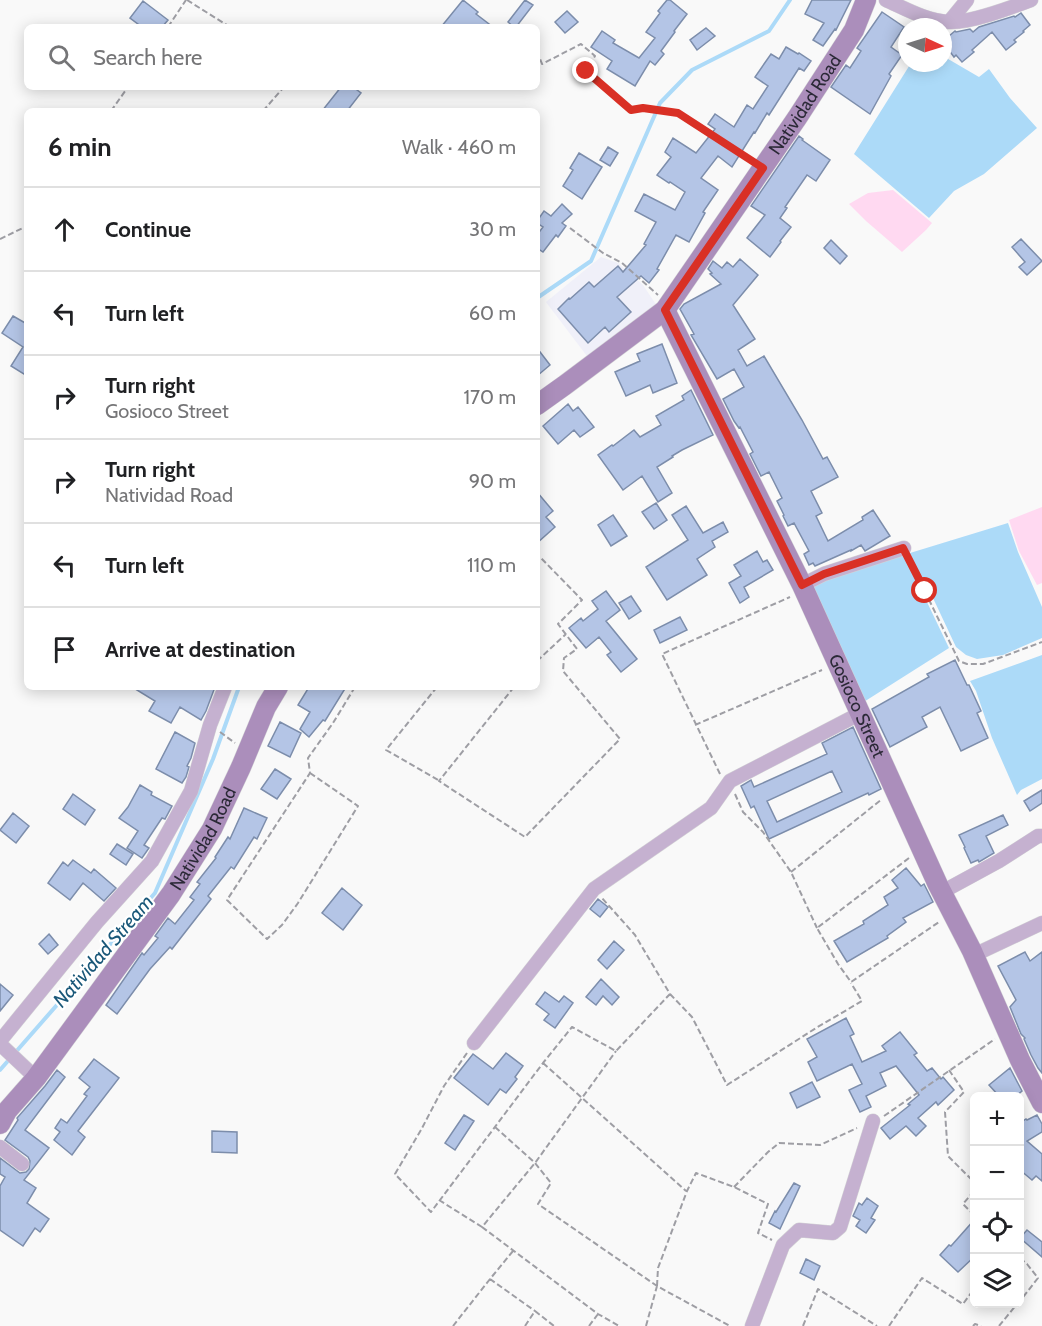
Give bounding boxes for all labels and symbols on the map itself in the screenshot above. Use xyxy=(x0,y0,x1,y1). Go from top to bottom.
north arrow xyxy=(898,18,952,72)
street label: Natividad Road xyxy=(764,51,846,159)
route end xyxy=(572,57,598,83)
route start xyxy=(911,577,937,603)
street label: Gosioco Street xyxy=(824,651,890,761)
street label: Natividad Road xyxy=(165,784,241,894)
water label: Natividad Stream xyxy=(48,890,158,1012)

